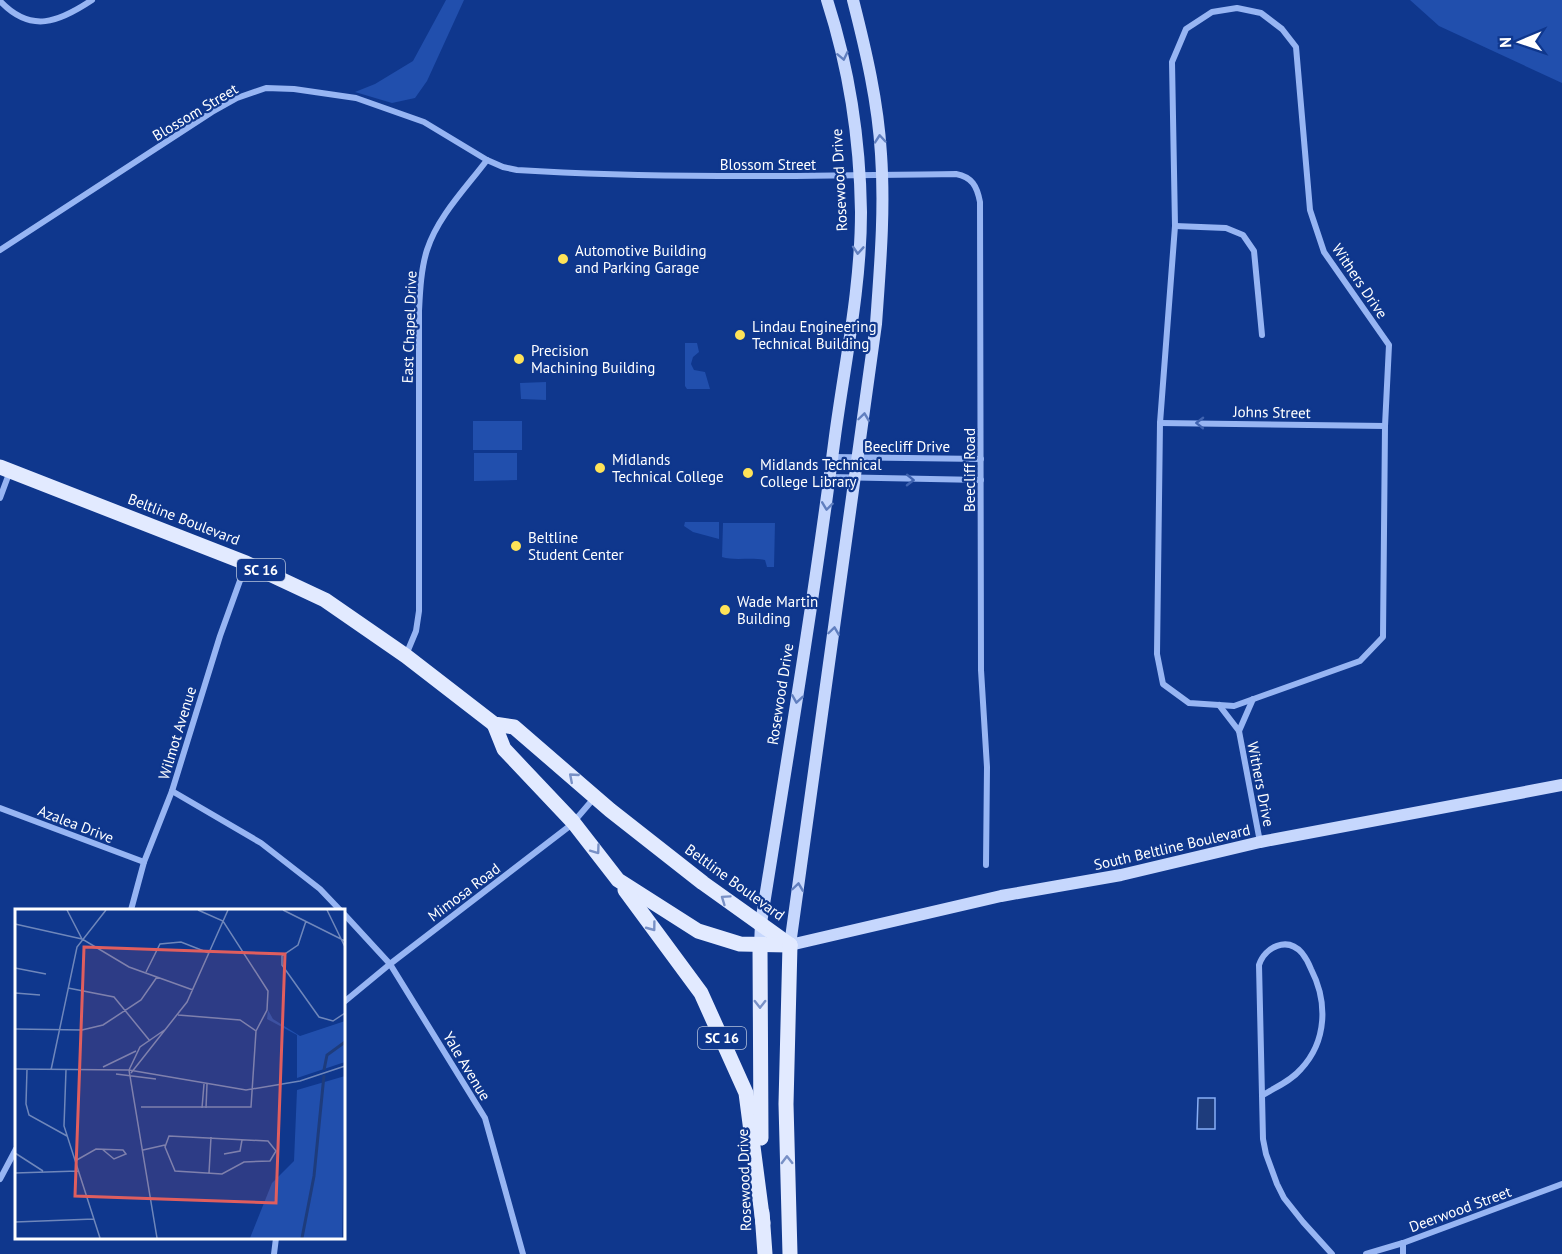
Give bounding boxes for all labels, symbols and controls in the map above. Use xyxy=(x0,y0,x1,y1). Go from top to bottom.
north arrow xyxy=(1490,12,1550,72)
text: N xyxy=(1495,37,1515,48)
one-way arrow xyxy=(835,51,848,61)
street label: Blossom Street xyxy=(149,79,241,145)
street label: Rosewood Drive xyxy=(827,128,851,232)
one-way arrow xyxy=(874,135,887,144)
street label: Blossom Street xyxy=(720,155,816,174)
street label: Withers Drive xyxy=(1328,240,1392,322)
place label: Automotive Building and Parking Garage xyxy=(575,241,706,277)
one-way arrow xyxy=(852,246,865,255)
marker: Automotive Building and Parking Garage xyxy=(556,252,570,266)
street label: East Chapel Drive xyxy=(398,270,420,384)
place label: Lindau Engineering Technical Building xyxy=(752,317,877,353)
marker: Lindau Engineering Technical Building xyxy=(733,328,747,342)
place label: Precision Machining Building xyxy=(531,341,655,377)
marker: Precision Machining Building xyxy=(512,352,526,366)
street label: Johns Street xyxy=(1232,402,1311,422)
one-way arrow xyxy=(857,413,869,422)
one-way arrow xyxy=(1196,417,1205,429)
street label: Beecliff Road xyxy=(960,428,979,512)
street label: Beecliff Drive xyxy=(864,437,950,456)
place label: Midlands Technical College xyxy=(612,450,724,486)
place label: Midlands Technical College Library xyxy=(760,455,882,491)
marker: Midlands Technical College xyxy=(593,461,607,475)
marker: Midlands Technical College Library xyxy=(741,466,755,480)
one-way arrow xyxy=(905,473,914,486)
street label: Beltline Boulevard xyxy=(125,489,243,549)
one-way arrow xyxy=(821,501,833,511)
place label: Beltline Student Center xyxy=(528,528,624,564)
marker: Beltline Student Center xyxy=(509,539,523,553)
road number: SC 16 xyxy=(237,559,285,581)
place label: Wade Martin Building xyxy=(737,592,818,628)
marker: Wade Martin Building xyxy=(718,603,732,617)
one-way arrow xyxy=(828,627,840,636)
street label: Rosewood Drive xyxy=(763,642,797,746)
street label: Wilmot Avenue xyxy=(154,684,200,782)
one-way arrow xyxy=(792,694,804,703)
street label: Withers Drive xyxy=(1243,740,1279,828)
one-way arrow xyxy=(569,774,580,785)
street label: Azalea Drive xyxy=(35,801,117,847)
street label: South Beltline Boulevard xyxy=(1092,820,1252,874)
street label: Beltline Boulevard xyxy=(681,839,789,925)
one-way arrow xyxy=(588,844,599,855)
street label: Mimosa Road xyxy=(424,859,504,925)
one-way arrow xyxy=(792,882,804,891)
one-way arrow xyxy=(721,895,732,906)
inset map xyxy=(15,909,345,1239)
one-way arrow xyxy=(645,920,656,931)
one-way arrow xyxy=(754,1000,766,1009)
road number: SC 16 xyxy=(698,1027,746,1049)
street label: Yale Avenue xyxy=(439,1028,495,1104)
street label: Rosewood Drive xyxy=(733,1128,755,1232)
one-way arrow xyxy=(781,1156,794,1165)
street label: Deerwood Street xyxy=(1406,1182,1514,1236)

